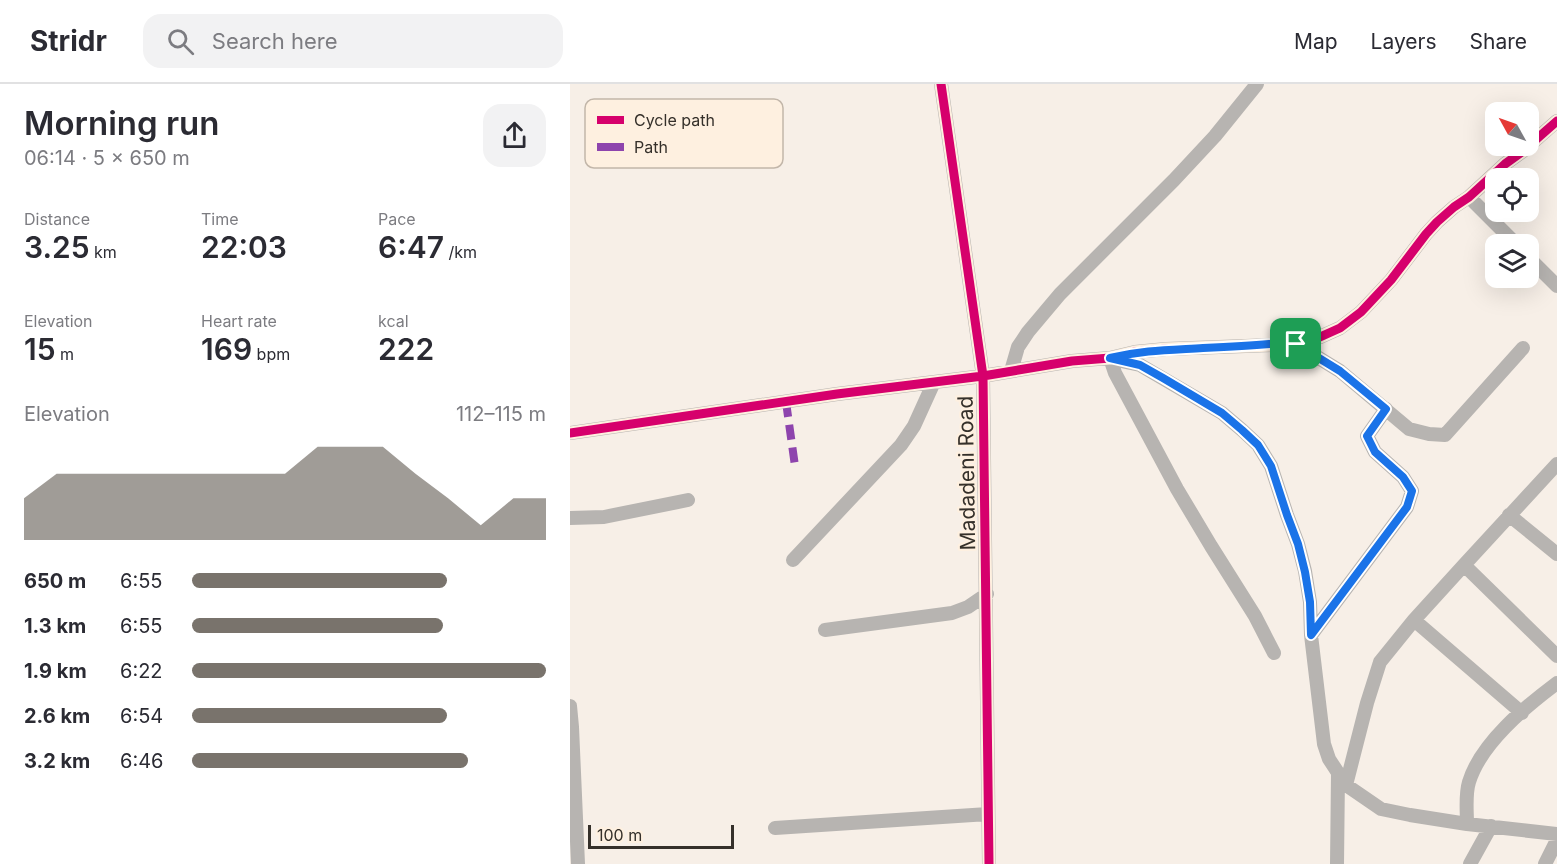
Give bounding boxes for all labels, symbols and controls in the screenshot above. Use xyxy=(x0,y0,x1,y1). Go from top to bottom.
search box xyxy=(143,14,563,68)
text: Stridr xyxy=(30,24,107,58)
icon: search xyxy=(164,25,197,58)
text: Search here xyxy=(212,28,338,54)
text: Map xyxy=(1294,29,1338,54)
text: Layers xyxy=(1371,29,1437,54)
text: Share xyxy=(1470,29,1527,54)
legend xyxy=(585,99,783,168)
north arrow xyxy=(1485,102,1539,156)
map controls xyxy=(1485,102,1539,288)
text: Morning run xyxy=(24,103,219,143)
button: share xyxy=(483,104,546,167)
text: Cycle path xyxy=(634,110,715,130)
text: Path xyxy=(634,137,668,157)
text: 06:14 · 5 × 650 m xyxy=(24,146,190,170)
button: locate xyxy=(1485,168,1539,222)
text: Distance xyxy=(24,209,90,229)
text: Time xyxy=(201,209,239,229)
text: Pace xyxy=(378,209,416,229)
text: 3.25 xyxy=(24,229,90,265)
text: 22:03 xyxy=(201,229,287,265)
text: 6:47 xyxy=(378,229,444,265)
button: layers xyxy=(1485,234,1539,288)
text: km xyxy=(90,242,117,262)
text: /km xyxy=(444,242,477,262)
text: Elevation xyxy=(24,311,93,331)
text: Heart rate xyxy=(201,311,277,331)
text: kcal xyxy=(378,311,409,331)
pin xyxy=(1270,318,1321,369)
icon: arrive xyxy=(1279,327,1312,360)
text: 15 xyxy=(24,331,56,367)
text: 169 xyxy=(201,331,252,367)
text: 222 xyxy=(378,331,434,367)
text: m xyxy=(56,344,74,364)
text: bpm xyxy=(252,344,290,364)
street label: Madadeni Road xyxy=(953,396,980,551)
text: Elevation xyxy=(24,402,110,426)
text: 112–115 m xyxy=(456,402,546,426)
text: 650 m xyxy=(24,569,86,593)
text: 6:55 xyxy=(120,569,162,593)
text: 1.3 km xyxy=(24,614,86,638)
text: 6:55 xyxy=(120,614,162,638)
text: 1.9 km xyxy=(24,659,87,683)
text: 6:22 xyxy=(120,659,163,683)
text: 2.6 km xyxy=(24,704,90,728)
text: 6:54 xyxy=(120,704,163,728)
text: 3.2 km xyxy=(24,749,90,773)
text: 6:46 xyxy=(120,749,164,773)
scale bar xyxy=(588,822,734,850)
text: 100 m xyxy=(597,825,642,845)

